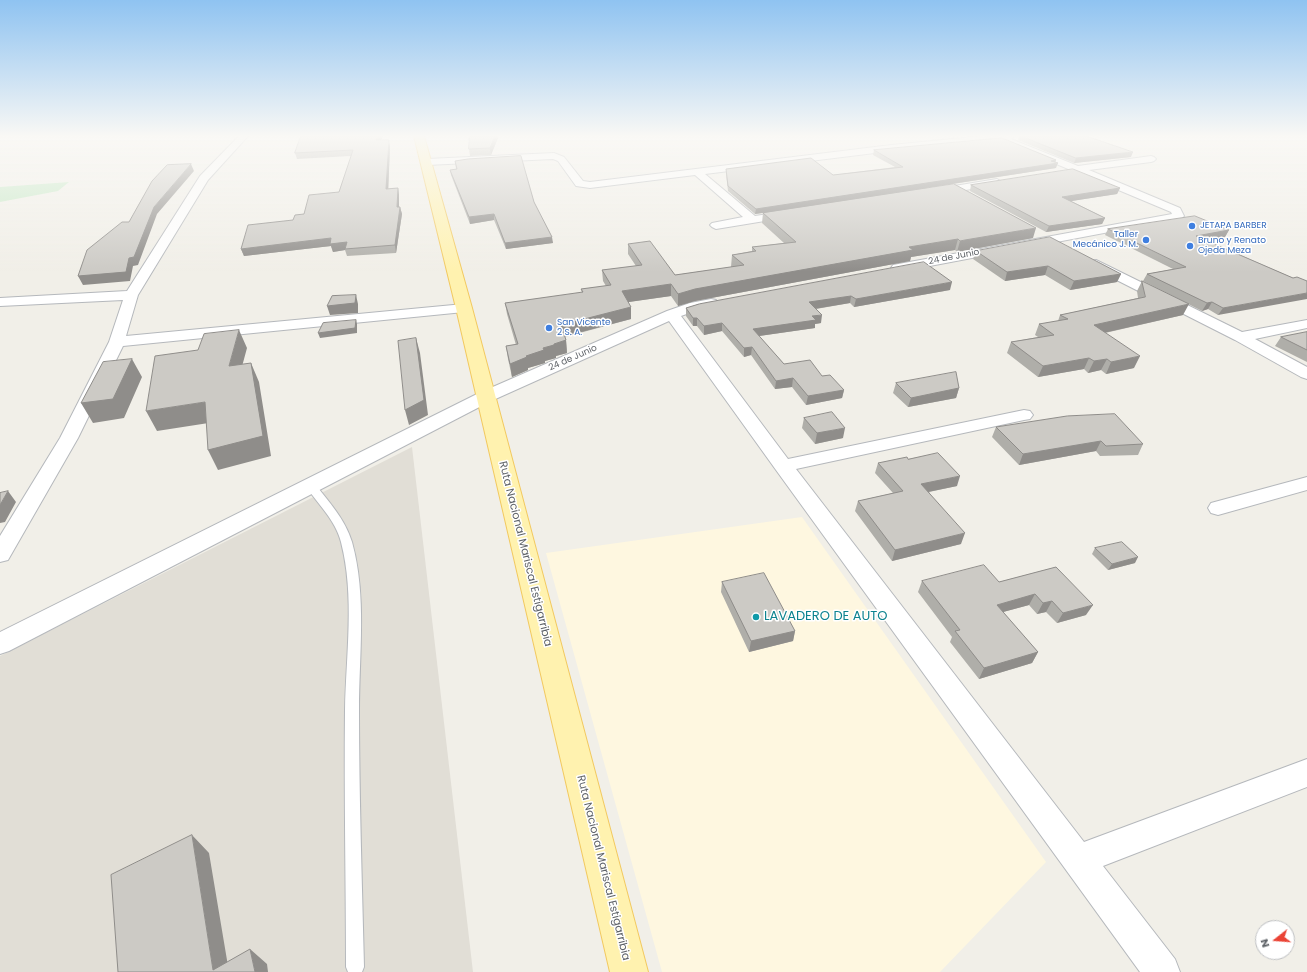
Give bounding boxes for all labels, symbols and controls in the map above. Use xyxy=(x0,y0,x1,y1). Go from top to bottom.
marker: JETAPA BARBER xyxy=(1187,221,1197,231)
place label: JETAPA BARBER xyxy=(1200,221,1267,231)
place label: Taller Mecánico J. M. xyxy=(1073,230,1138,251)
marker: Taller Mecánico J. M. xyxy=(1141,235,1151,245)
place label: Bruno y Renato Ojeda Meza xyxy=(1198,236,1266,257)
marker: Bruno y Renato Ojeda Meza xyxy=(1185,241,1195,251)
street label: 24 de Junio xyxy=(928,247,980,267)
place label: San Vicente 2 S. A. xyxy=(557,318,610,339)
marker: San Vicente 2 S. A. xyxy=(544,323,554,333)
street label: 24 de Junio xyxy=(547,343,599,373)
street label: Ruta Nacional Mariscal Estigarribia xyxy=(496,460,554,648)
place label: LAVADERO DE AUTO xyxy=(764,609,887,625)
marker: LAVADERO DE AUTO xyxy=(751,612,761,622)
street label: Ruta Nacional Mariscal Estigarribia xyxy=(574,774,632,962)
north arrow xyxy=(1255,920,1295,960)
text: N xyxy=(1256,937,1273,950)

